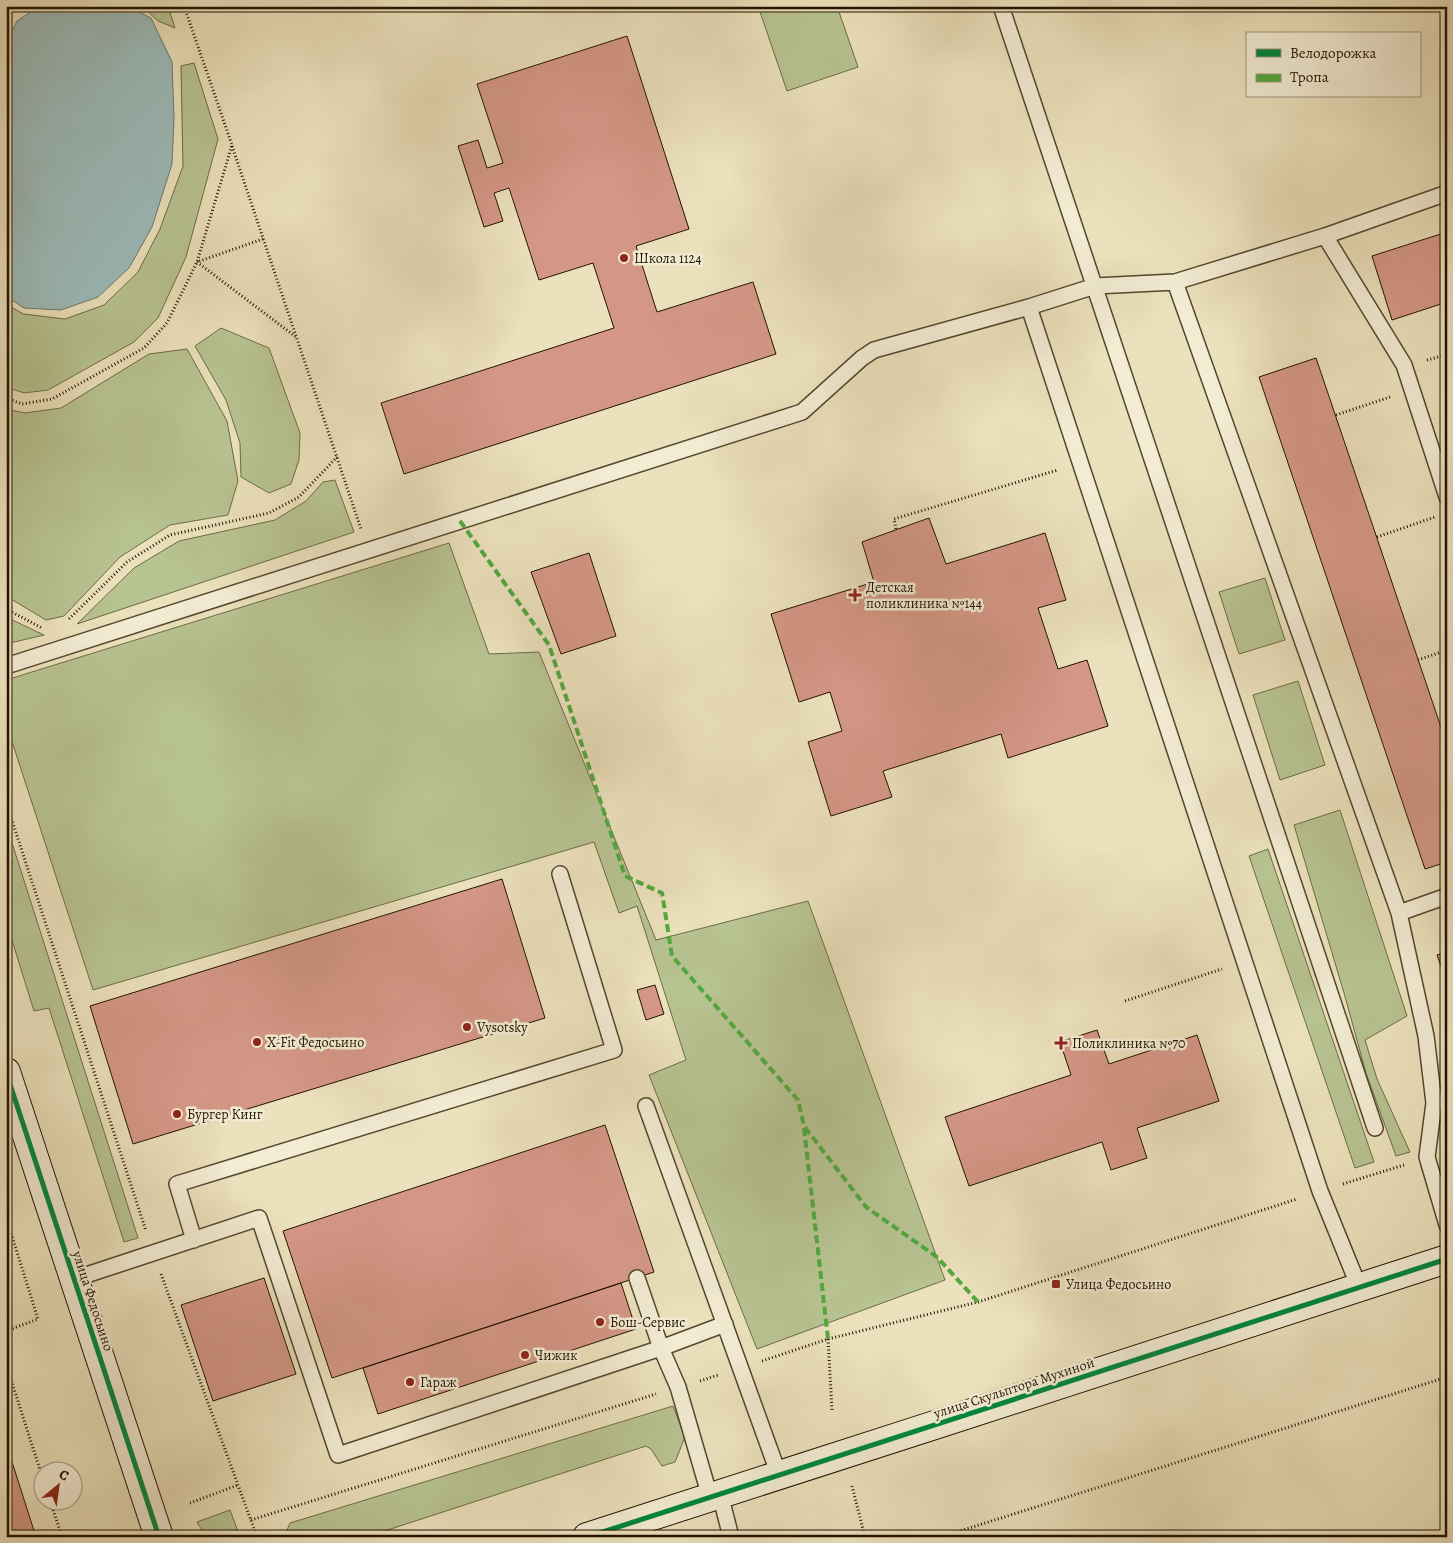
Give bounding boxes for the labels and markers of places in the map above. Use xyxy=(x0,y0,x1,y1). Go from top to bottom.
place label: Школа 1124 xyxy=(634,249,702,268)
marker: Школа 1124 xyxy=(618,252,630,264)
place label: Детская поликлиника №144 xyxy=(866,578,982,613)
marker: Детская поликлиника №144 xyxy=(848,588,862,602)
place label: Vysotsky xyxy=(476,1018,528,1037)
marker: Vysotsky xyxy=(461,1021,473,1033)
place label: X-Fit Федосьино xyxy=(267,1033,364,1052)
place label: Поликлиника №70 xyxy=(1072,1034,1186,1053)
marker: X-Fit Федосьино xyxy=(251,1036,263,1048)
marker: Поликлиника №70 xyxy=(1054,1036,1068,1050)
place label: Бургер Кинг xyxy=(187,1105,263,1124)
marker: Бургер Кинг xyxy=(171,1108,183,1120)
place label: Улица Федосьино xyxy=(1066,1275,1171,1294)
marker: Улица Федосьино xyxy=(1050,1278,1062,1290)
place label: Бош-Сервис xyxy=(610,1313,685,1332)
marker: Бош-Сервис xyxy=(594,1316,606,1328)
place label: Чижик xyxy=(535,1346,577,1365)
marker: Чижик xyxy=(519,1349,531,1361)
place label: Гараж xyxy=(420,1373,457,1392)
marker: Гараж xyxy=(404,1376,416,1388)

